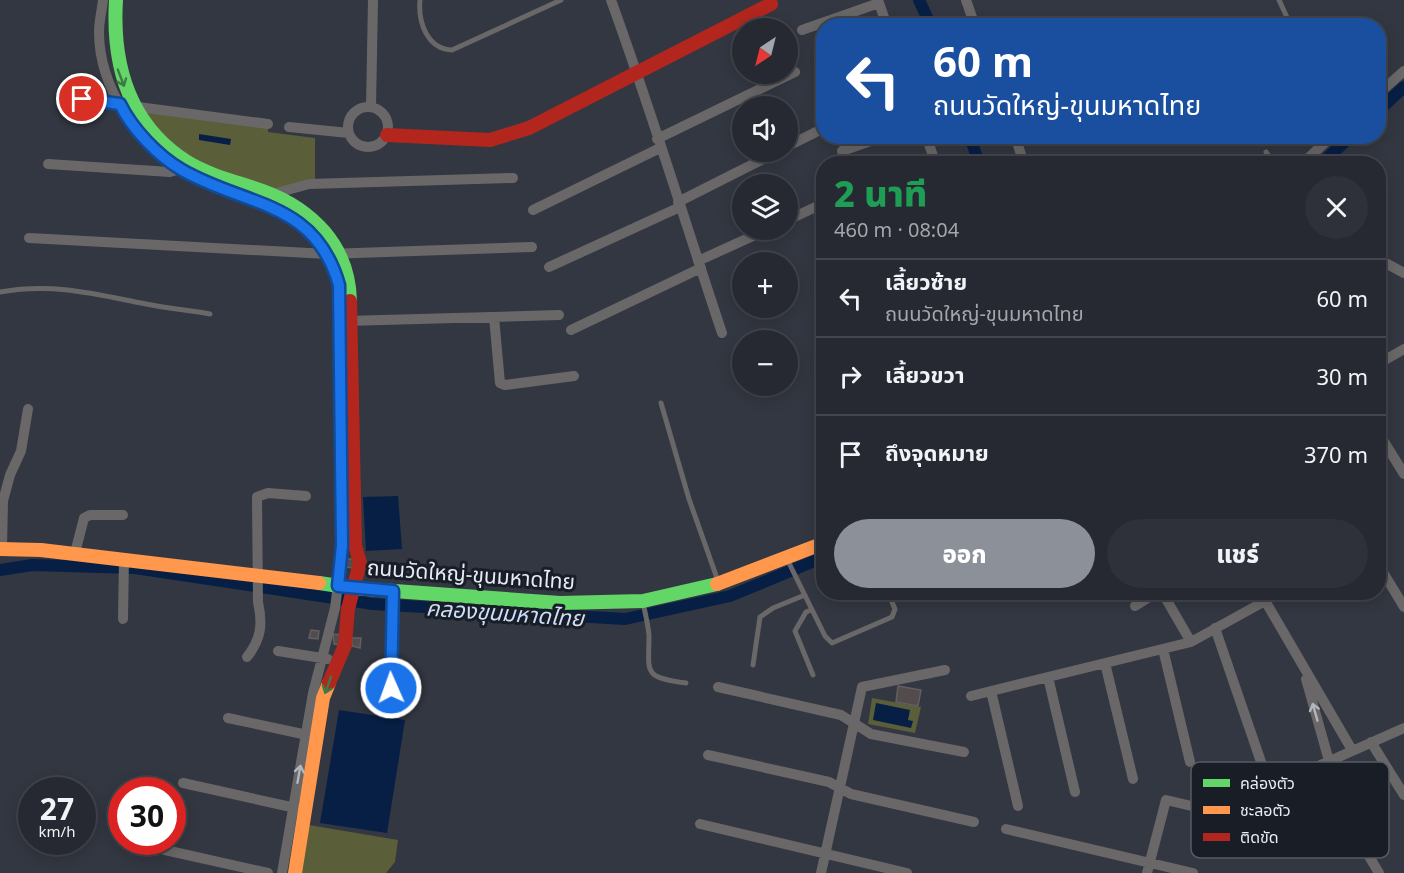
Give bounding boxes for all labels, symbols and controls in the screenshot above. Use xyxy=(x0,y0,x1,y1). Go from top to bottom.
north arrow xyxy=(732,18,798,84)
map controls xyxy=(732,18,798,396)
text: 60 m xyxy=(933,32,1033,89)
icon: left xyxy=(834,42,912,120)
one-way arrow xyxy=(116,68,127,87)
pin xyxy=(56,73,107,124)
icon: arrive xyxy=(65,82,98,115)
text: ถนนวัดใหญ่-ขุนมหาดไทย xyxy=(933,86,1201,123)
button: sound xyxy=(732,96,798,162)
text: 2 นาที xyxy=(834,169,927,218)
button: layers xyxy=(732,174,798,240)
button: close xyxy=(1305,176,1368,239)
text: 460 m · 08:04 xyxy=(834,216,959,243)
button: + xyxy=(732,252,798,318)
text: เลี้ยวซ้าย xyxy=(885,266,967,296)
icon: left xyxy=(834,282,867,315)
text: 60 m xyxy=(1317,283,1368,313)
text: ถนนวัดใหญ่-ขุนมหาดไทย xyxy=(885,300,1084,327)
button: − xyxy=(732,330,798,396)
text: เลี้ยวขวา xyxy=(885,359,965,389)
icon: right xyxy=(834,360,867,393)
text: 30 m xyxy=(1317,361,1368,391)
text: ถึงจุดหมาย xyxy=(885,437,989,467)
icon: arrive xyxy=(834,438,867,471)
text: 370 m xyxy=(1304,439,1368,469)
button: ออก xyxy=(834,519,1095,588)
button: แชร์ xyxy=(1107,519,1368,588)
street label: ถนนวัดใหญ่-ขุนมหาดไทย xyxy=(366,553,576,595)
water label: คลองขุนมหาดไทย xyxy=(425,592,587,633)
position arrow xyxy=(359,656,423,720)
one-way arrow xyxy=(322,675,333,694)
one-way arrow xyxy=(1309,703,1320,722)
legend xyxy=(1191,762,1389,858)
one-way arrow xyxy=(294,765,305,784)
text: คล่องตัว xyxy=(1240,772,1295,794)
speed limit sign: 30 xyxy=(108,777,186,855)
text: 27 xyxy=(40,788,74,829)
text: ชะลอตัว xyxy=(1240,799,1291,821)
text: km/h xyxy=(39,821,75,841)
text: ติดขัด xyxy=(1240,826,1279,848)

